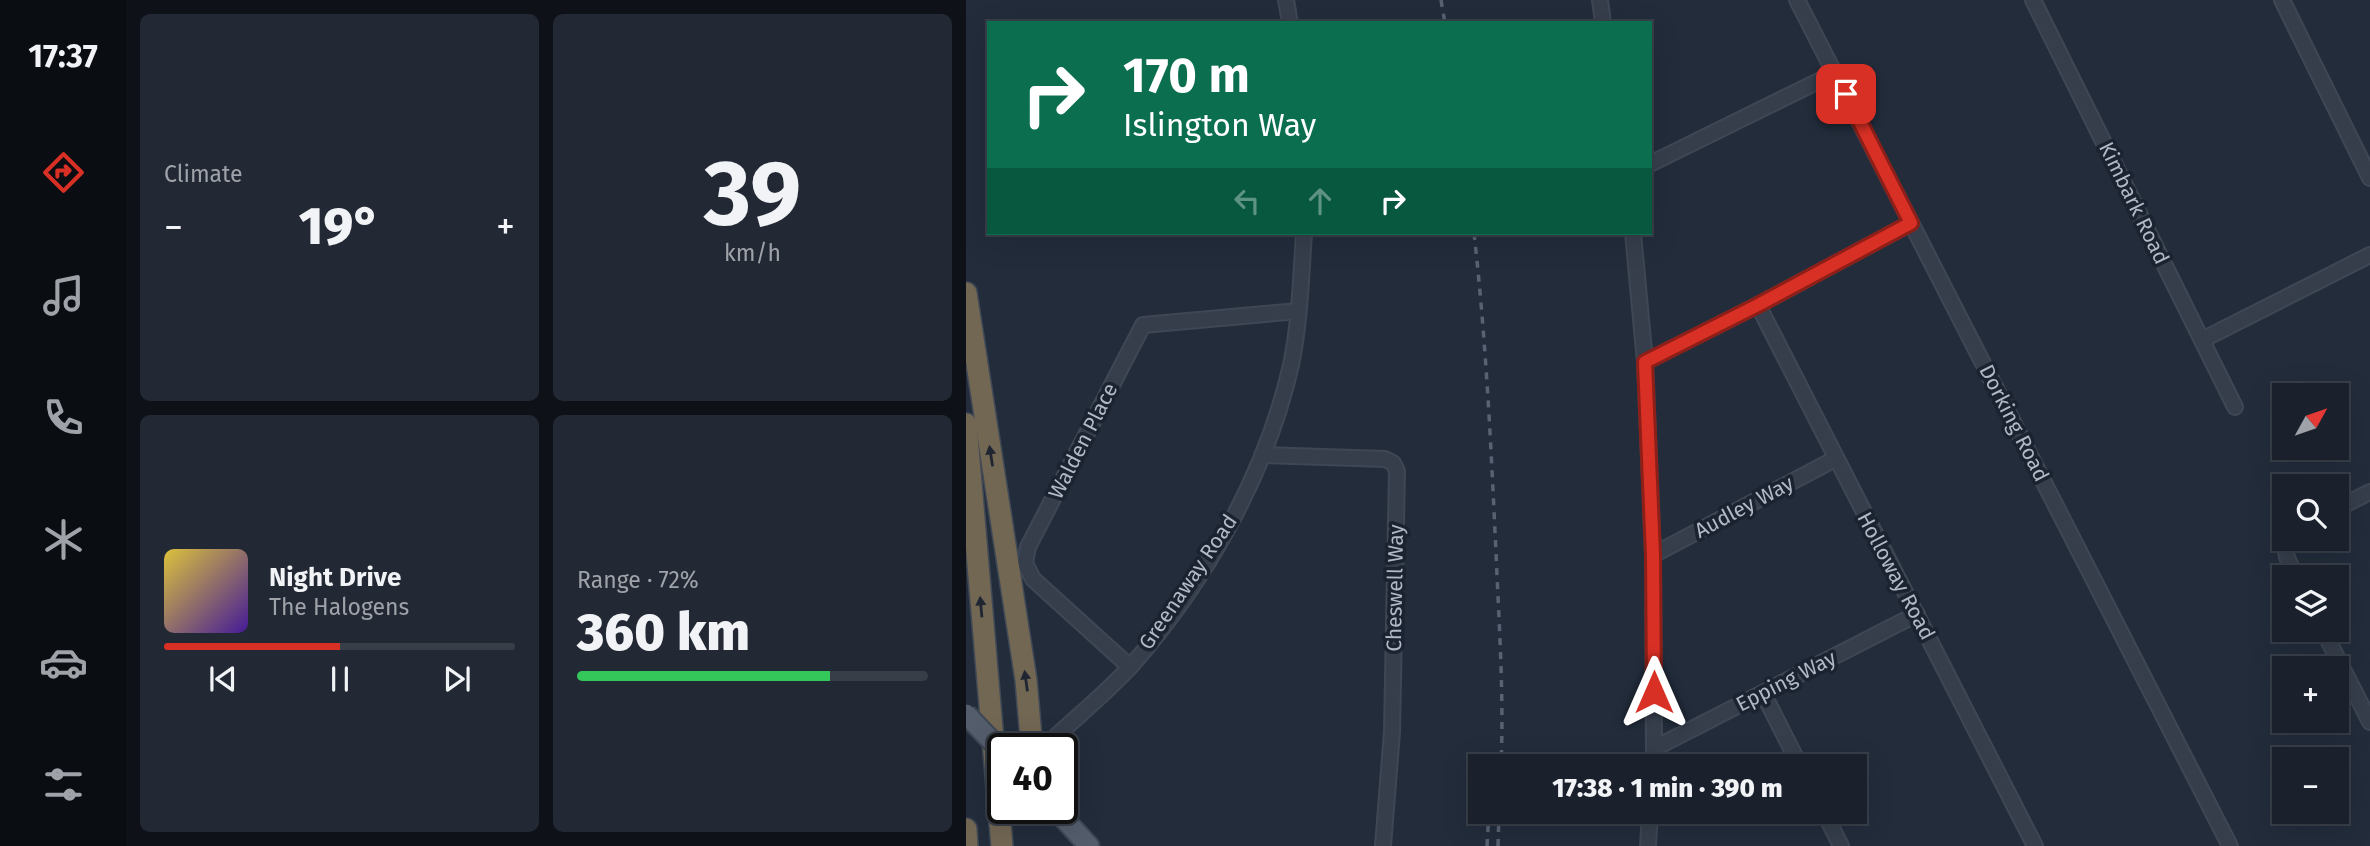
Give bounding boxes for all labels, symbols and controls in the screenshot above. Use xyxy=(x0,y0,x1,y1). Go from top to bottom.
text: 17:37 xyxy=(28,37,98,75)
text: 170 m xyxy=(1123,46,1250,105)
icon: right xyxy=(1008,49,1099,140)
pin xyxy=(1816,64,1876,124)
icon: arrive xyxy=(1827,75,1865,113)
text: Islington Way xyxy=(1123,106,1316,144)
street label: Kimbark Road xyxy=(2093,138,2175,268)
text: 39 xyxy=(704,139,801,248)
icon: directions xyxy=(39,148,88,197)
text: Climate xyxy=(164,160,243,188)
icon: left xyxy=(1228,182,1266,220)
icon: ahead xyxy=(1301,182,1339,220)
icon: right xyxy=(1374,182,1412,220)
text: 19° xyxy=(299,195,380,258)
text: − xyxy=(164,204,183,250)
text: + xyxy=(496,204,515,250)
text: km/h xyxy=(724,239,781,267)
icon: music xyxy=(39,271,88,320)
street label: Dorking Road xyxy=(1973,360,2055,486)
street label: Walden Place xyxy=(1043,379,1123,503)
north arrow xyxy=(2272,383,2348,460)
map controls xyxy=(2272,383,2349,824)
icon: phone xyxy=(39,393,88,442)
one-way arrow xyxy=(985,445,996,467)
street label: Audley Way xyxy=(1690,470,1798,544)
button: search xyxy=(2272,474,2349,551)
street label: Holloway Road xyxy=(1851,508,1941,644)
street label: Greenaway Road xyxy=(1133,509,1243,655)
icon: climate xyxy=(39,515,88,564)
street label: Cheswell Way xyxy=(1381,523,1409,652)
text: Night Drive xyxy=(269,562,401,593)
button: layers xyxy=(2272,565,2349,642)
text: Range · 72% xyxy=(577,566,699,594)
text: The Halogens xyxy=(269,593,409,621)
one-way arrow xyxy=(975,596,986,618)
text: 360 km xyxy=(577,601,750,664)
icon: car xyxy=(39,638,88,687)
street label: Epping Way xyxy=(1732,644,1841,717)
position arrow xyxy=(1617,655,1691,729)
button: + xyxy=(2272,656,2349,733)
icon: previous xyxy=(204,660,242,698)
icon: pause xyxy=(321,660,359,698)
icon: next xyxy=(438,660,476,698)
one-way arrow xyxy=(1020,670,1031,692)
speed limit sign: 40 xyxy=(987,733,1078,824)
button: − xyxy=(2272,747,2349,824)
icon: filters xyxy=(39,760,88,809)
text: 17:38 · 1 min · 390 m xyxy=(1552,773,1783,804)

